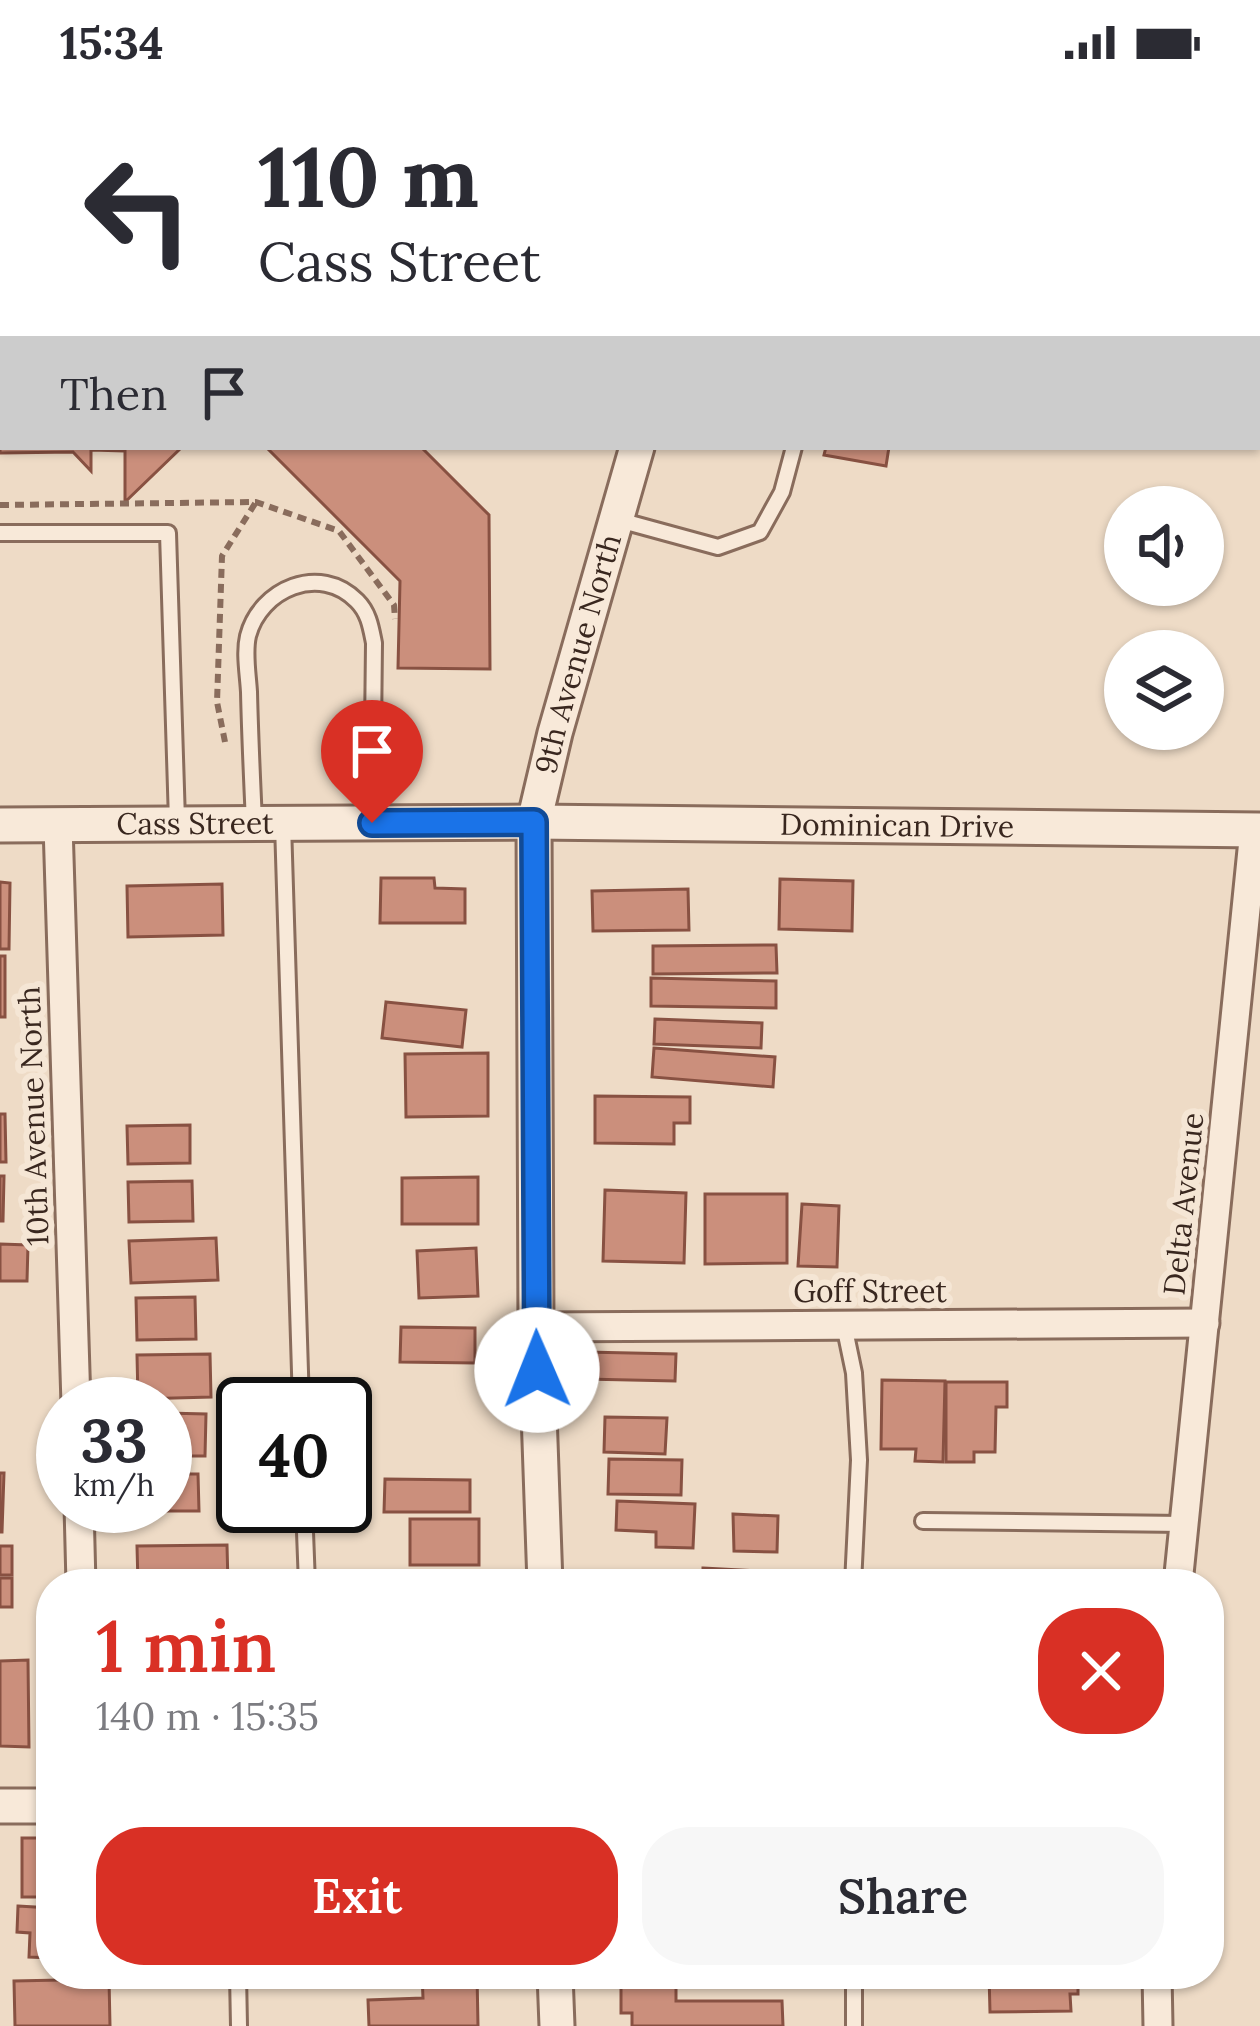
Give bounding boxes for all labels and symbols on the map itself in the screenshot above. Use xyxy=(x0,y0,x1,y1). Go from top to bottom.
street label: 9th Avenue North xyxy=(526,529,629,777)
pin xyxy=(321,700,423,823)
street label: Cass Street xyxy=(116,803,274,842)
street label: Dominican Drive xyxy=(780,805,1014,845)
street label: 10th Avenue North xyxy=(9,986,57,1246)
street label: Delta Avenue xyxy=(1155,1111,1211,1297)
street label: Goff Street xyxy=(793,1272,947,1310)
position arrow xyxy=(474,1307,600,1433)
speed limit sign: 40 xyxy=(216,1377,372,1533)

